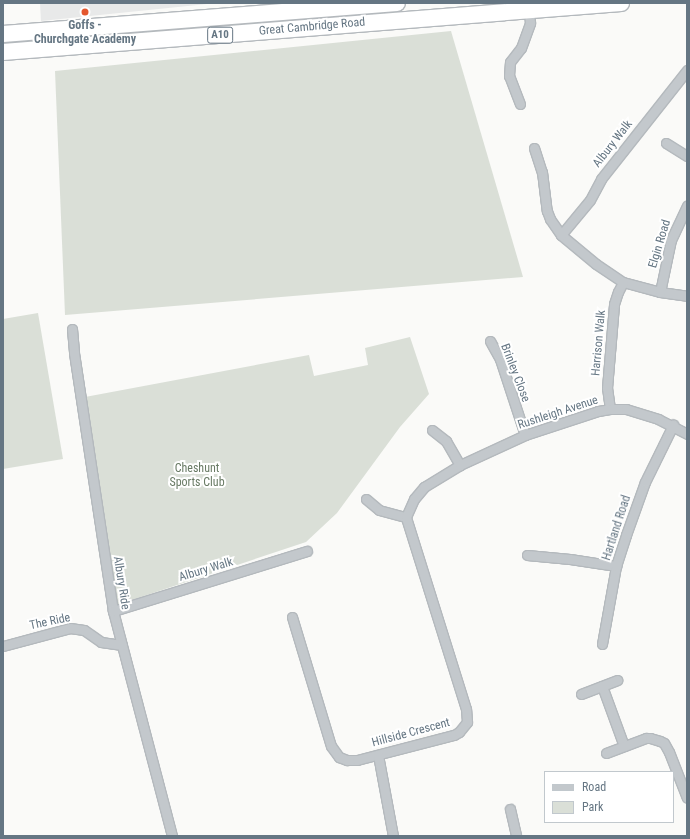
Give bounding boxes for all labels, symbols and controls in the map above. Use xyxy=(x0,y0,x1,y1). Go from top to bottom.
marker: Goffs - Churchgate Academy xyxy=(80,7,90,17)
street label: Great Cambridge Road xyxy=(258,15,366,39)
place label: Goffs - Churchgate Academy xyxy=(34,19,136,47)
road number: A10 xyxy=(207,26,233,44)
street label: Albury Walk xyxy=(590,118,636,170)
street label: Elgin Road xyxy=(646,218,674,270)
street label: Harrison Walk xyxy=(589,309,609,377)
street label: Brinley Close xyxy=(497,342,533,404)
street label: Rushleigh Avenue xyxy=(516,393,600,433)
park label: Cheshunt Sports Club xyxy=(169,462,225,490)
street label: Hartland Road xyxy=(600,494,634,562)
street label: Albury Ride xyxy=(110,555,132,611)
street label: Albury Walk xyxy=(177,555,235,585)
street label: The Ride xyxy=(28,611,72,633)
street label: Hillside Crescent xyxy=(370,716,452,750)
legend xyxy=(544,771,674,823)
text: Road xyxy=(582,780,606,794)
text: Park xyxy=(582,800,603,814)

